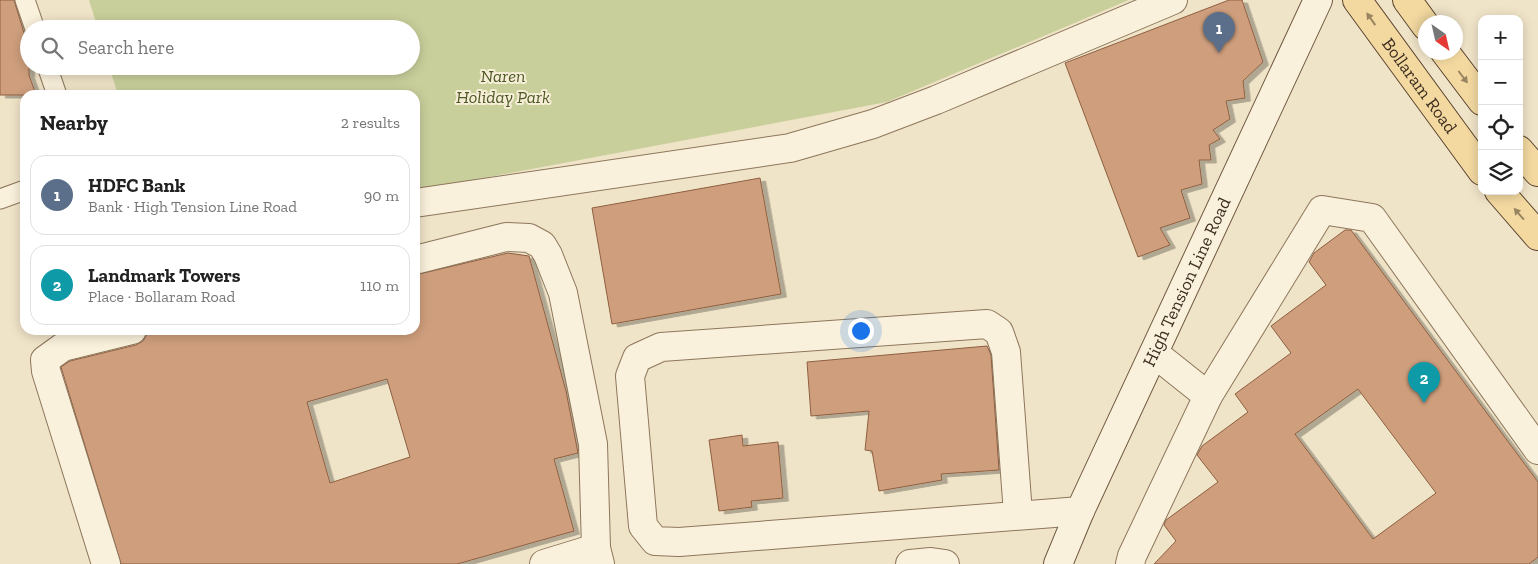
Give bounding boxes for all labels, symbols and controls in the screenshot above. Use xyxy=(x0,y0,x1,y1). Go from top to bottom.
pin: 1 xyxy=(1203,12,1235,53)
one-way arrow xyxy=(1366,12,1376,25)
north arrow xyxy=(1418,15,1463,60)
map controls xyxy=(1478,15,1523,195)
button: + xyxy=(1478,15,1523,60)
search box xyxy=(20,20,420,75)
street label: Bollaram Road xyxy=(1377,33,1462,138)
icon: search xyxy=(38,34,66,62)
text: Search here xyxy=(78,36,174,59)
button: − xyxy=(1478,60,1523,105)
park label: Naren Holiday Park xyxy=(456,65,550,108)
one-way arrow xyxy=(1458,70,1469,83)
button: locate xyxy=(1478,105,1523,150)
text: Nearby xyxy=(40,110,108,135)
text: 2 results xyxy=(341,113,400,132)
button: layers xyxy=(1478,150,1523,195)
text: HDFC Bank xyxy=(88,174,185,197)
text: 1 xyxy=(54,186,60,205)
text: 90 m xyxy=(364,186,399,205)
street label: High Tension Line Road xyxy=(1138,194,1236,370)
text: Bank · High Tension Line Road xyxy=(88,197,297,216)
one-way arrow xyxy=(1513,207,1524,220)
text: Landmark Towers xyxy=(88,264,241,287)
text: 2 xyxy=(53,276,61,295)
text: 110 m xyxy=(360,276,399,295)
text: Place · Bollaram Road xyxy=(88,287,235,306)
your location xyxy=(848,318,874,344)
pin: 2 xyxy=(1408,362,1440,403)

